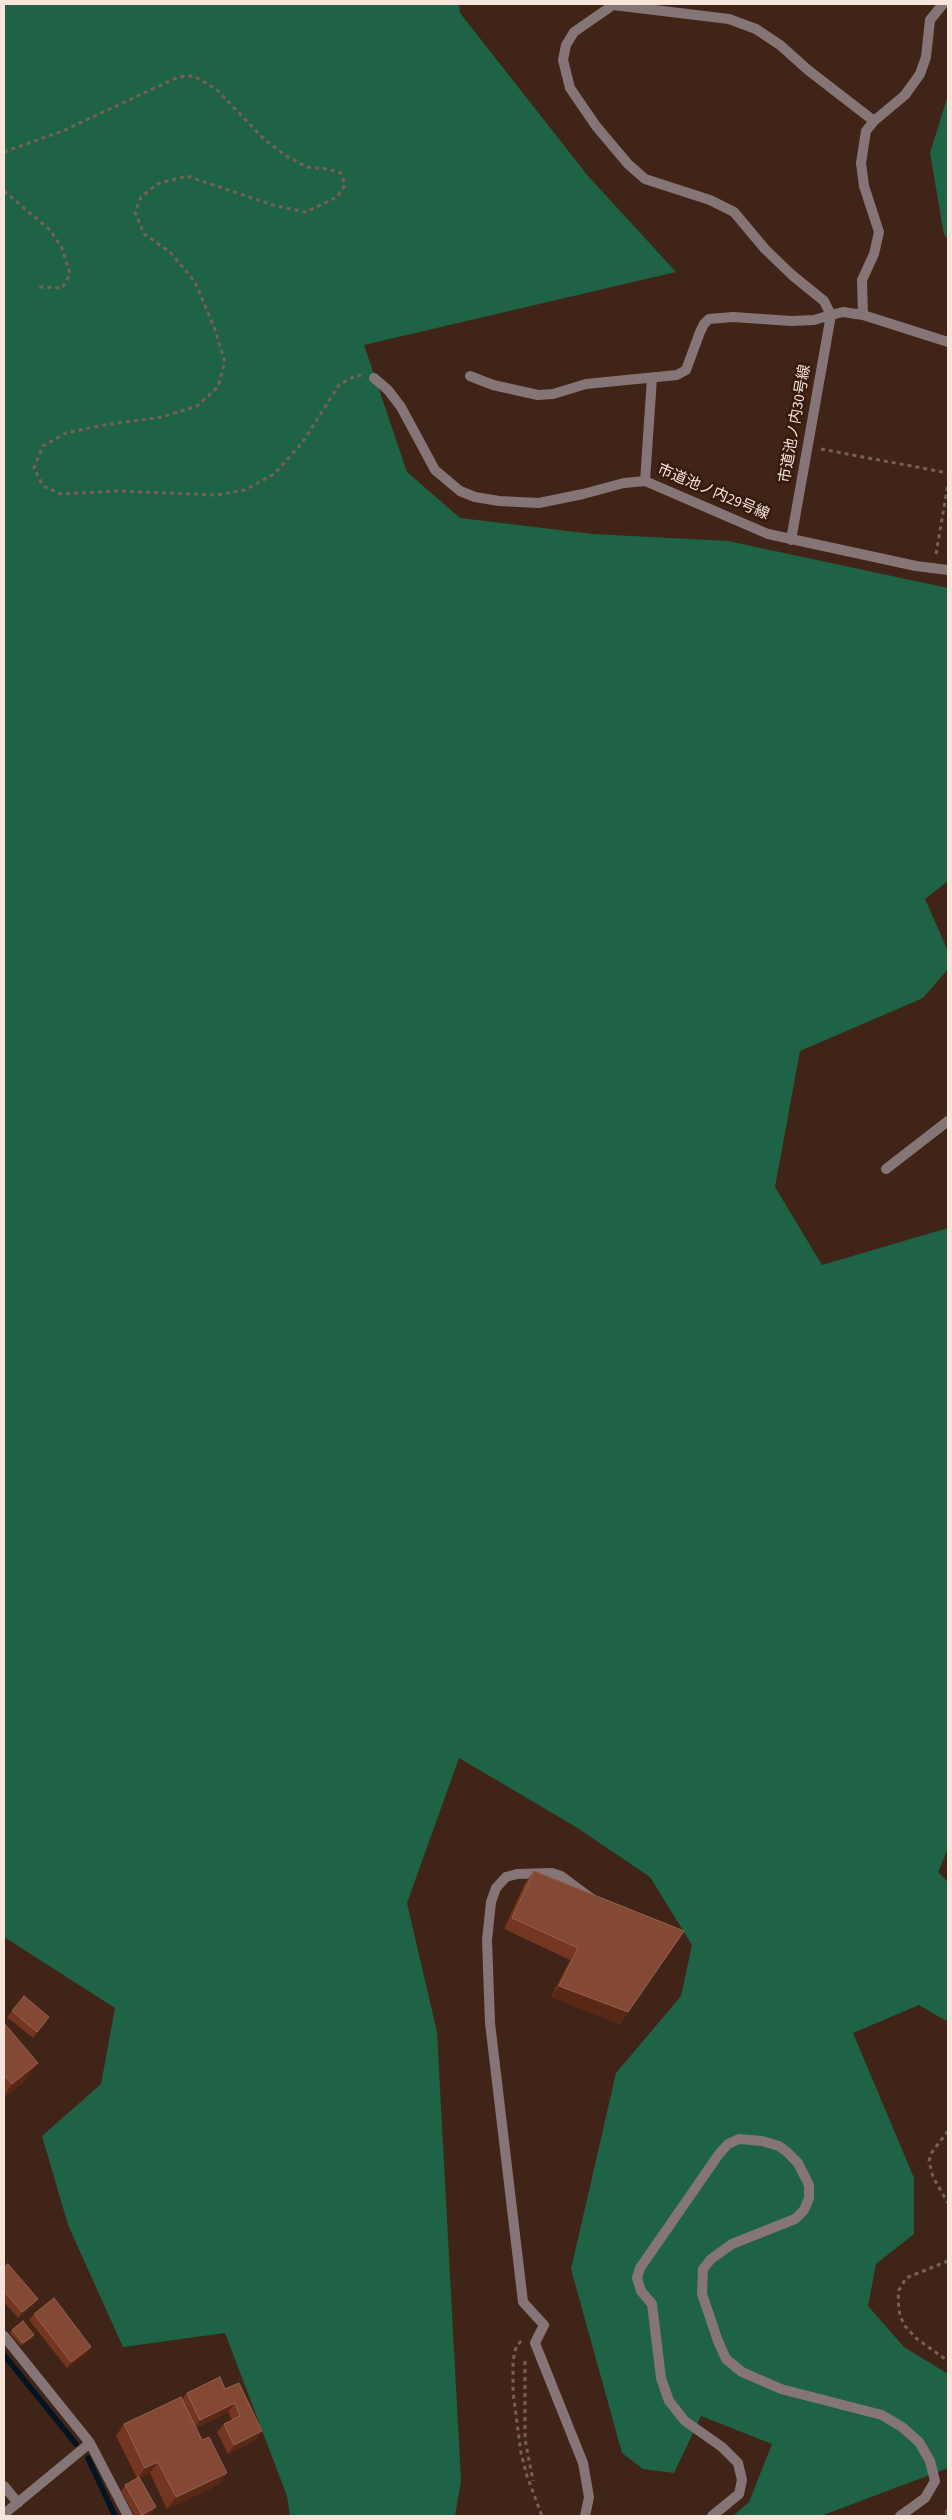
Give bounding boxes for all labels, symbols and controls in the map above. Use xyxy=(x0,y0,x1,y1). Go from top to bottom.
street label: 市道池ノ内30号線 xyxy=(777,363,815,485)
street label: 市道池ノ内29号線 xyxy=(654,461,772,525)

